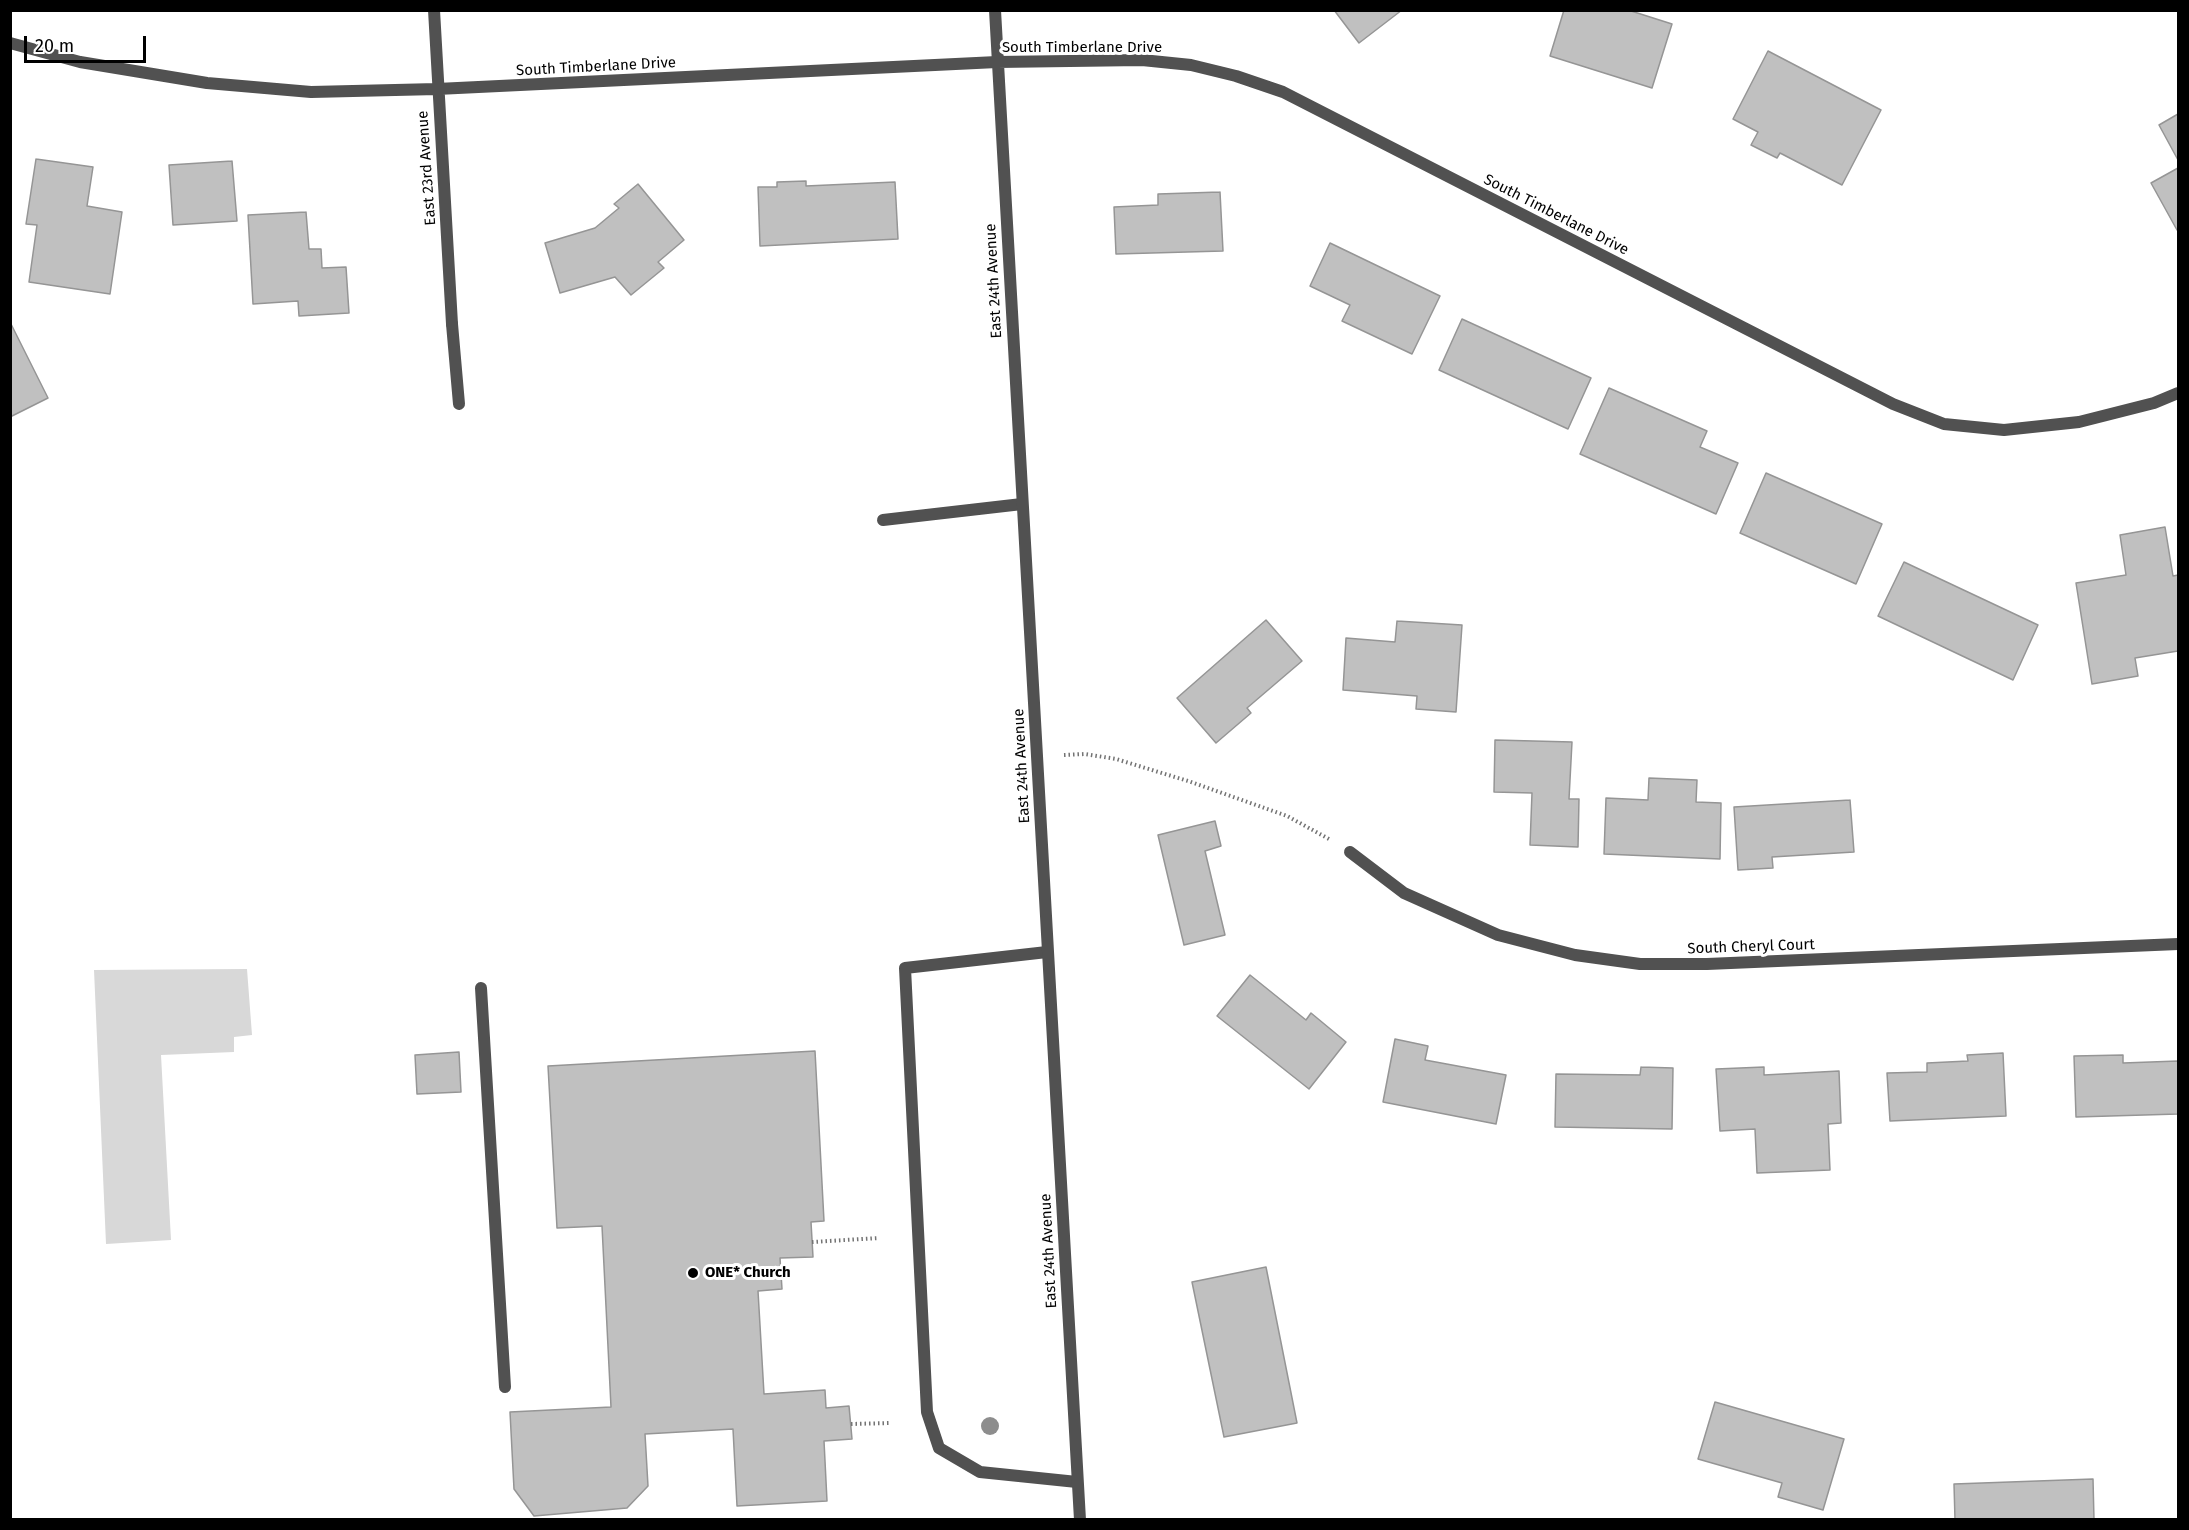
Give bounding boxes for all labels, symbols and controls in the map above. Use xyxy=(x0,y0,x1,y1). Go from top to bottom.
scale bar xyxy=(27,24,148,62)
text: 20 m xyxy=(35,35,74,57)
street label: South Timberlane Drive xyxy=(1002,39,1162,57)
street label: South Timberlane Drive xyxy=(516,54,676,80)
street label: East 23rd Avenue xyxy=(414,110,440,226)
street label: South Timberlane Drive xyxy=(1481,171,1631,259)
street label: East 24th Avenue xyxy=(982,223,1006,339)
street label: East 24th Avenue xyxy=(1010,708,1034,824)
street label: South Cheryl Court xyxy=(1687,936,1815,958)
street label: East 24th Avenue xyxy=(1037,1193,1061,1309)
place label: ONE* Church xyxy=(705,1264,791,1282)
marker: ONE* Church xyxy=(686,1266,700,1280)

